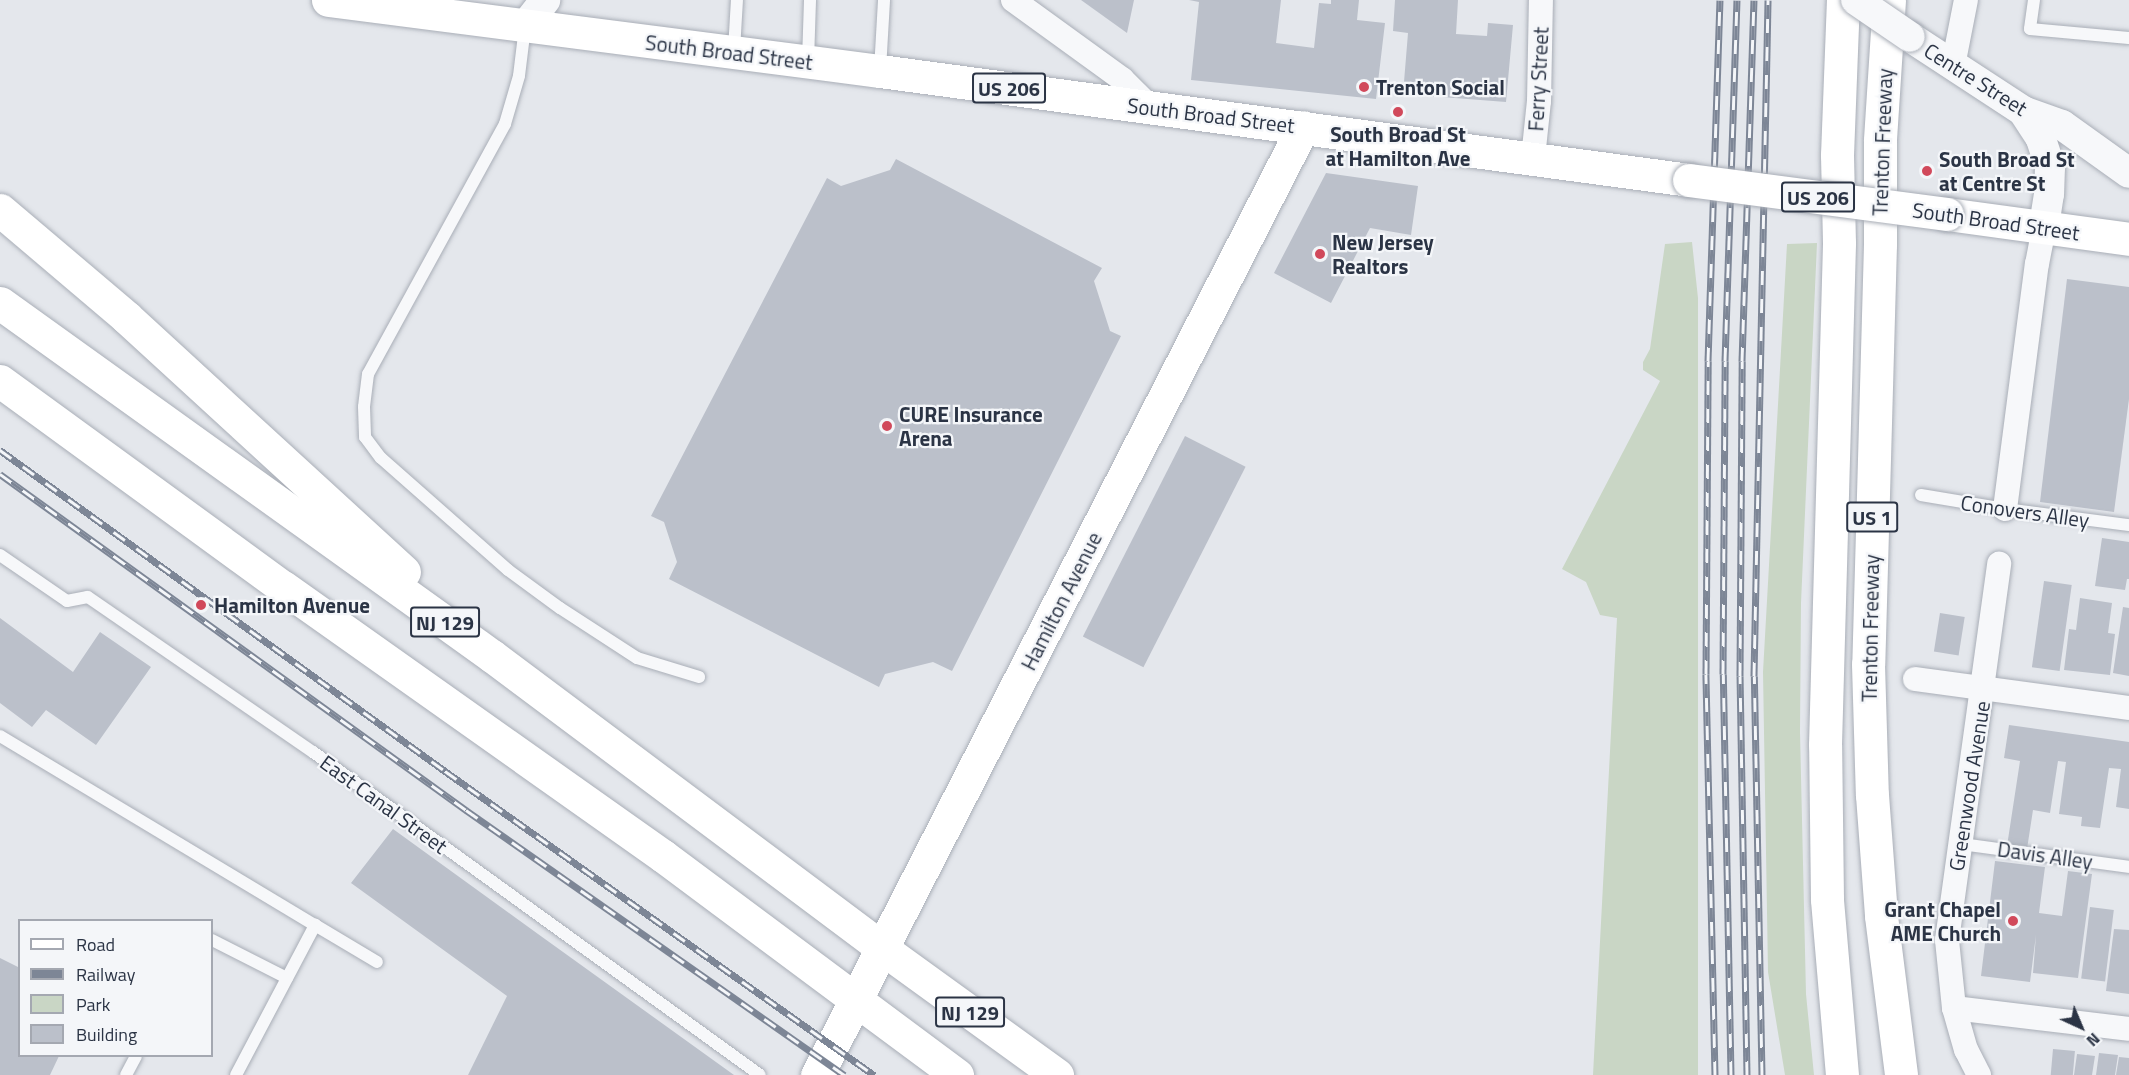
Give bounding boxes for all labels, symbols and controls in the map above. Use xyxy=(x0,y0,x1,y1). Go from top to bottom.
street label: Ferry Street xyxy=(1523,26,1553,132)
street label: South Broad Street xyxy=(644,29,814,75)
street label: Centre Street xyxy=(1920,37,2032,121)
street label: Trenton Freeway xyxy=(1867,68,1897,216)
road number: US 206 xyxy=(972,71,1046,105)
place label: Trenton Social xyxy=(1376,74,1505,100)
marker: Trenton Social xyxy=(1357,80,1371,94)
street label: South Broad Street xyxy=(1126,92,1296,138)
marker: South Broad St at Hamilton Ave xyxy=(1391,105,1405,119)
place label: South Broad St at Hamilton Ave xyxy=(1325,121,1471,171)
place label: South Broad St at Centre St xyxy=(1939,146,2075,196)
marker: South Broad St at Centre St xyxy=(1920,164,1934,178)
road number: US 206 xyxy=(1780,180,1856,214)
street label: South Broad Street xyxy=(1911,197,2081,245)
place label: New Jersey Realtors xyxy=(1332,229,1434,279)
marker: New Jersey Realtors xyxy=(1313,247,1327,261)
place label: CURE Insurance Arena xyxy=(899,401,1043,451)
marker: CURE Insurance Arena xyxy=(880,419,894,433)
street label: Conovers Alley xyxy=(1959,490,2091,532)
road number: US 1 xyxy=(1845,500,1899,534)
street label: Hamilton Avenue xyxy=(1015,528,1107,674)
street label: Trenton Freeway xyxy=(1856,554,1884,702)
place label: Hamilton Avenue xyxy=(214,592,370,618)
marker: Hamilton Avenue xyxy=(192,596,210,614)
road number: NJ 129 xyxy=(409,605,481,639)
street label: Greenwood Avenue xyxy=(1943,699,1995,873)
street label: East Canal Street xyxy=(315,749,453,859)
street label: Davis Alley xyxy=(1996,836,2094,874)
place label: Grant Chapel AME Church xyxy=(1884,896,2001,946)
marker: Grant Chapel AME Church xyxy=(2006,914,2020,928)
legend xyxy=(18,919,213,1057)
text: Road xyxy=(76,931,115,958)
text: Railway xyxy=(76,961,135,988)
text: Park xyxy=(76,991,110,1018)
road number: NJ 129 xyxy=(934,995,1006,1029)
north arrow xyxy=(2051,997,2111,1057)
text: Building xyxy=(76,1021,137,1048)
text: N xyxy=(2081,1027,2106,1052)

